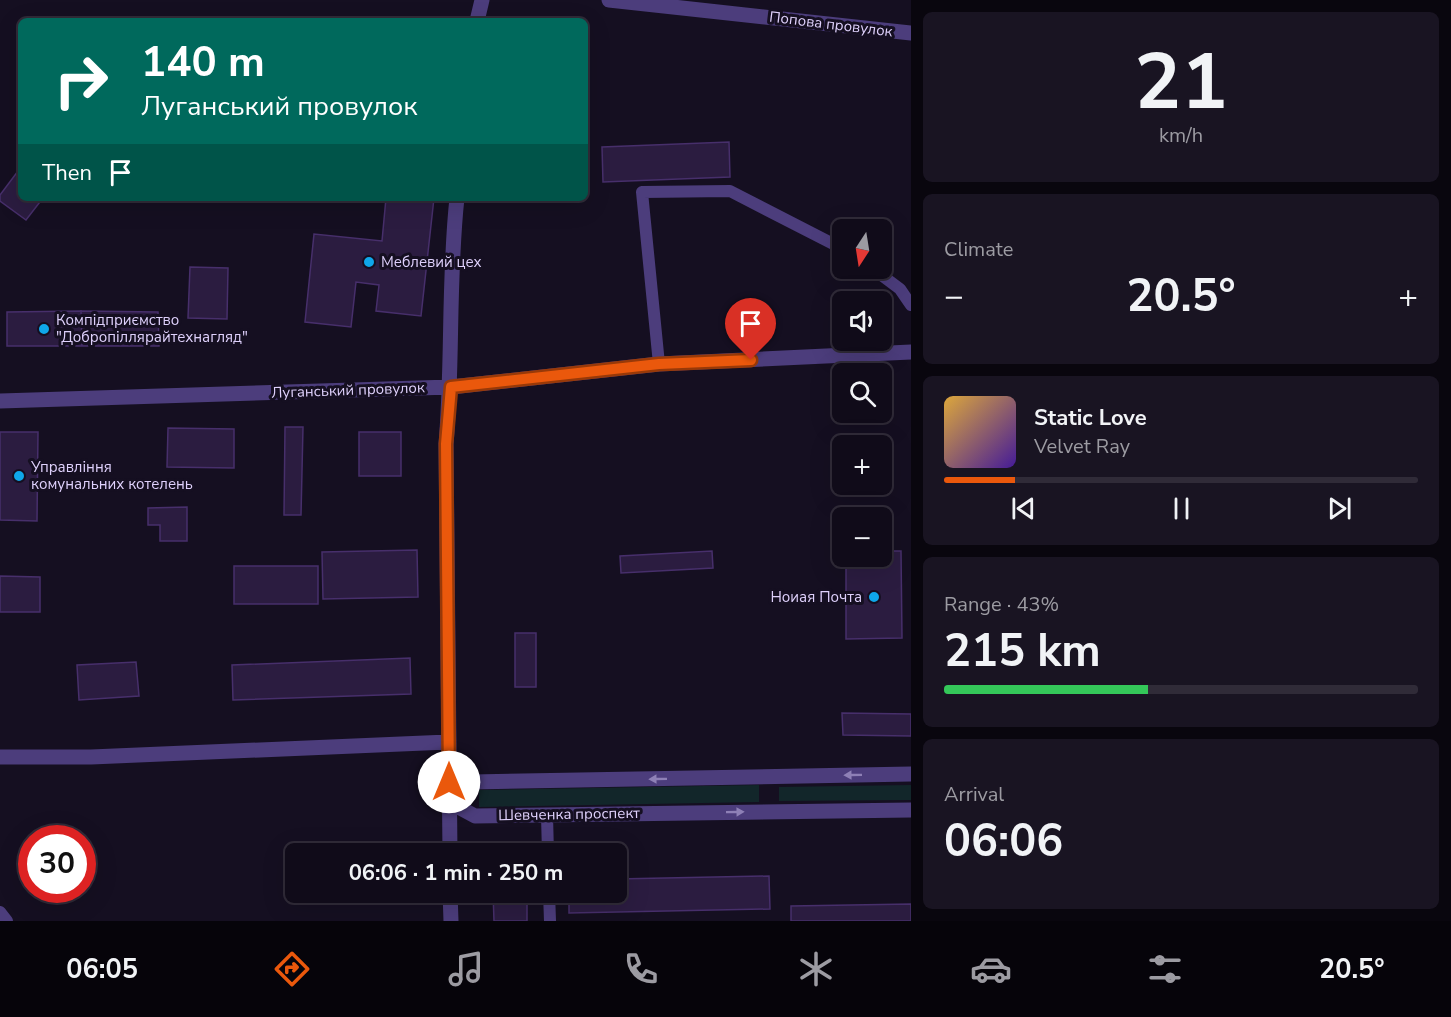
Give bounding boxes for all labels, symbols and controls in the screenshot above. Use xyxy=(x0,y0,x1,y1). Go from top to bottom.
street label: Попова провулок xyxy=(768,7,894,41)
text: 21 xyxy=(1134,29,1228,136)
text: 140 m xyxy=(141,34,265,91)
icon: right xyxy=(42,42,120,120)
text: Луганський провулок xyxy=(141,88,417,125)
text: km/h xyxy=(1159,122,1203,149)
icon: arrive xyxy=(104,156,137,189)
text: Then xyxy=(42,158,92,188)
north arrow xyxy=(832,219,892,279)
map controls xyxy=(832,219,892,567)
text: Climate xyxy=(944,236,1013,263)
place label: Меблевий цех xyxy=(381,252,482,272)
marker: Меблевий цех xyxy=(362,255,376,269)
text: 20.5° xyxy=(1126,266,1236,327)
text: − xyxy=(944,274,964,319)
text: + xyxy=(1398,274,1418,319)
button: sound xyxy=(832,291,892,351)
pin xyxy=(725,298,776,360)
icon: arrive xyxy=(734,307,767,340)
place label: Компідприємство "Добропіллярайтехнагляд" xyxy=(56,310,248,347)
marker: Компідприємство "Добропіллярайтехнагляд" xyxy=(37,322,51,336)
button: search xyxy=(832,363,892,423)
street label: Луганський провулок xyxy=(271,377,425,403)
text: Static Love xyxy=(1034,403,1147,433)
text: Velvet Ray xyxy=(1034,433,1130,460)
button: + xyxy=(832,435,892,495)
place label: Управління комунальних котелень xyxy=(30,457,193,494)
marker: Управління комунальних котелень xyxy=(12,469,26,483)
icon: previous xyxy=(1007,492,1040,525)
icon: pause xyxy=(1165,492,1198,525)
icon: next xyxy=(1323,492,1356,525)
button: − xyxy=(832,507,892,567)
place label: Ноиая Почта xyxy=(770,587,862,607)
marker: Ноиая Почта xyxy=(867,590,881,604)
text: Range · 43% xyxy=(944,591,1059,618)
text: 215 km xyxy=(944,621,1101,682)
position arrow xyxy=(417,750,481,814)
one-way arrow xyxy=(843,770,862,780)
one-way arrow xyxy=(648,774,667,783)
text: Arrival xyxy=(944,781,1004,808)
street label: Шевченка проспект xyxy=(498,803,640,825)
one-way arrow xyxy=(726,807,745,817)
text: 06:06 xyxy=(944,811,1063,872)
speed limit sign: 30 xyxy=(18,825,96,903)
text: 06:06 · 1 min · 250 m xyxy=(349,858,563,888)
icon: directions xyxy=(271,948,313,990)
icon: music xyxy=(445,948,487,990)
icon: phone xyxy=(620,948,662,990)
icon: climate xyxy=(795,948,837,990)
icon: car xyxy=(970,948,1012,990)
icon: filters xyxy=(1144,948,1186,990)
text: 06:05 xyxy=(66,951,138,988)
text: 20.5° xyxy=(1319,951,1385,988)

